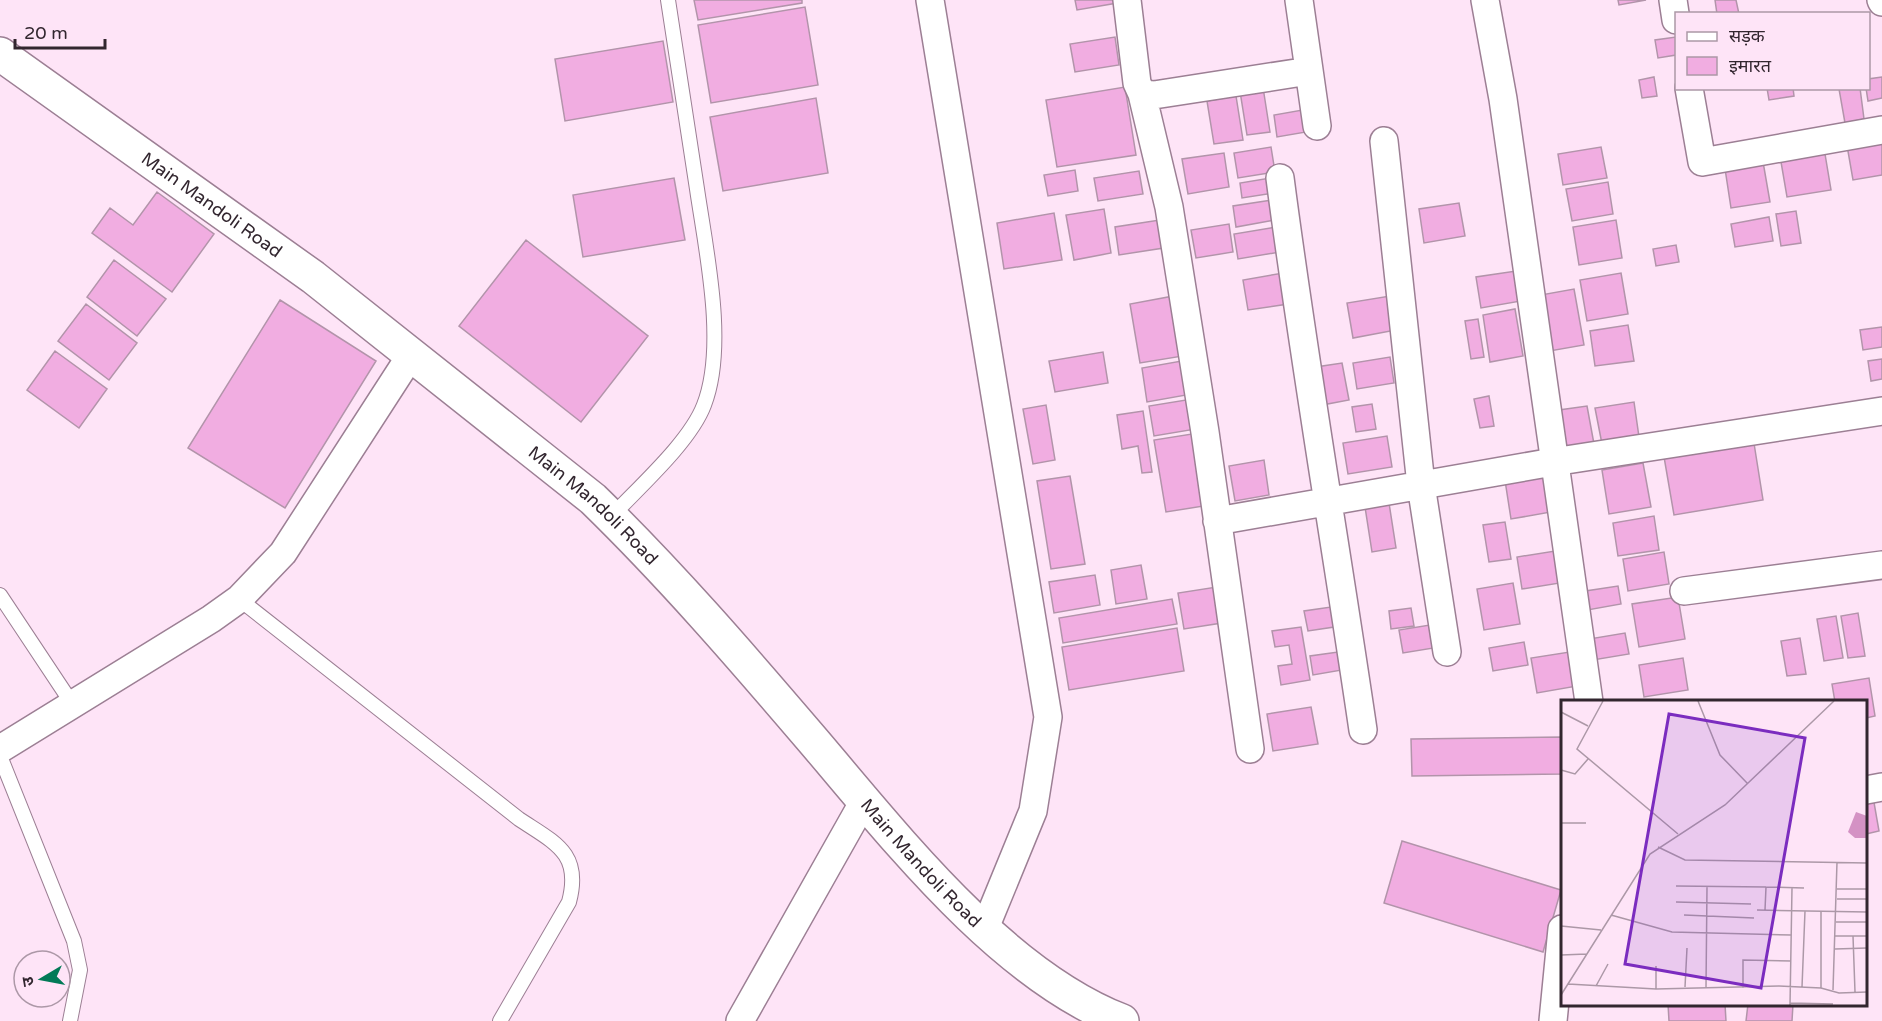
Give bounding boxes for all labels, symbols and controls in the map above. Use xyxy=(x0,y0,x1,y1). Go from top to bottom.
scale bar xyxy=(15,12,105,50)
legend xyxy=(1675,12,1870,90)
text: 20 m xyxy=(24,22,68,44)
text: सड़क xyxy=(1729,25,1766,47)
text: इमारत xyxy=(1729,55,1772,77)
street label: Main Mandoli Road xyxy=(137,147,286,262)
street label: Main Mandoli Road xyxy=(524,441,663,569)
inset map xyxy=(1561,700,1867,1006)
street label: Main Mandoli Road xyxy=(856,794,986,932)
north arrow xyxy=(12,949,72,1009)
text: उ xyxy=(17,974,39,988)

